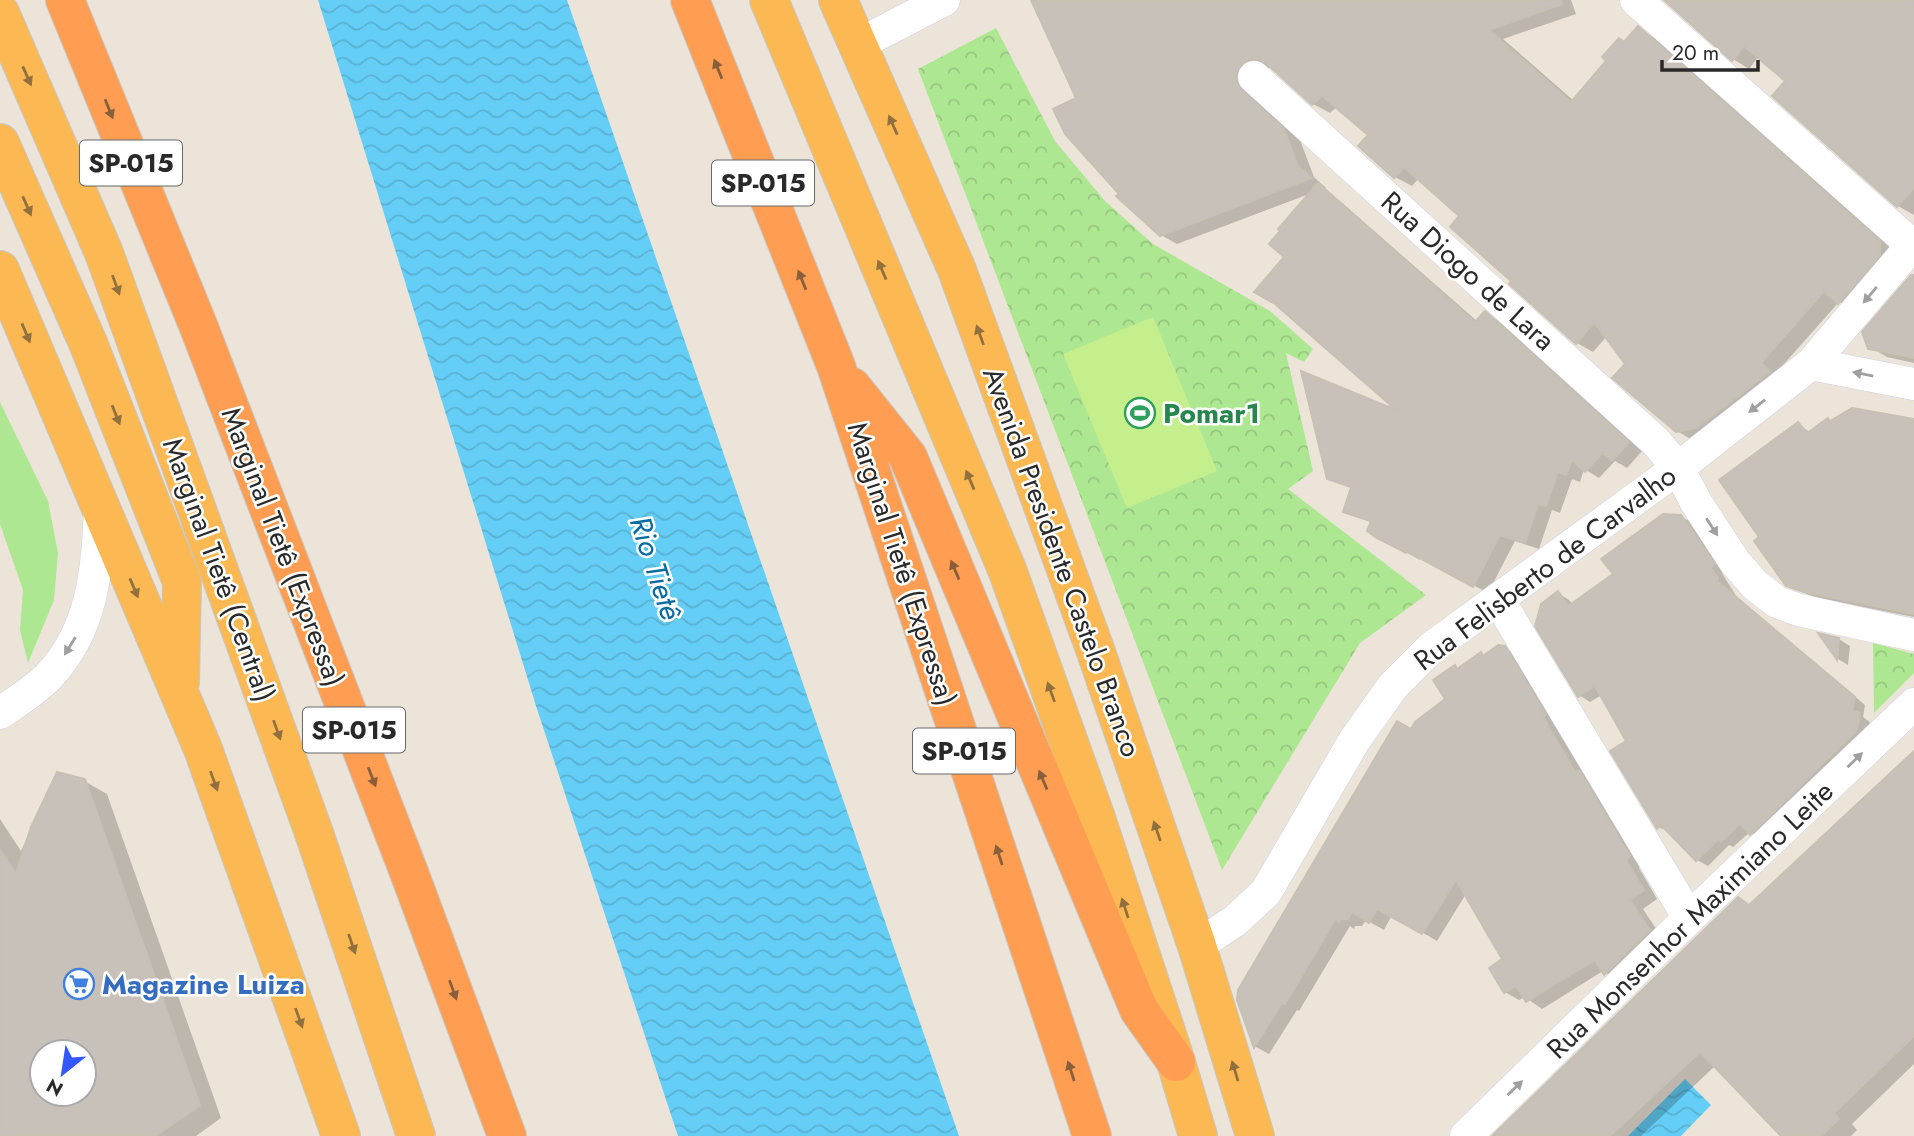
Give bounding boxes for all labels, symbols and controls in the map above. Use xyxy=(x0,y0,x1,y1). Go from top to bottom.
scale bar xyxy=(1662,28,1758,72)
text: 20 m xyxy=(1672,38,1719,68)
one-way arrow xyxy=(712,58,723,79)
one-way arrow xyxy=(21,66,33,86)
one-way arrow xyxy=(104,98,115,119)
one-way arrow xyxy=(887,115,899,135)
road number: SP-015 xyxy=(80,140,182,186)
road number: SP-015 xyxy=(712,160,814,206)
street label: Rua Diogo de Lara xyxy=(1372,182,1564,360)
one-way arrow xyxy=(22,196,33,217)
one-way arrow xyxy=(876,260,888,280)
one-way arrow xyxy=(796,269,807,290)
one-way arrow xyxy=(111,275,122,296)
one-way arrow xyxy=(1863,287,1878,304)
one-way arrow xyxy=(21,323,32,344)
one-way arrow xyxy=(974,325,985,346)
street label: Avenida Presidente Castelo Branco xyxy=(972,361,1152,763)
one-way arrow xyxy=(1852,368,1874,379)
place label: Pomar1 xyxy=(1163,393,1260,434)
sports icon: Pomar1 xyxy=(1123,396,1157,430)
one-way arrow xyxy=(1748,399,1766,413)
street label: Marginal Tietê (Expressa) xyxy=(211,401,355,693)
one-way arrow xyxy=(111,405,122,426)
street label: Marginal Tietê (Expressa) xyxy=(837,417,967,711)
street label: Marginal Tietê (Central) xyxy=(152,432,286,708)
street label: Rua Felisberto de Carvalho xyxy=(1405,456,1685,680)
one-way arrow xyxy=(964,470,976,490)
water label: Rio Tietê xyxy=(619,511,693,625)
one-way arrow xyxy=(1705,517,1718,536)
one-way arrow xyxy=(949,560,960,581)
one-way arrow xyxy=(128,578,139,599)
one-way arrow xyxy=(63,636,76,656)
one-way arrow xyxy=(1045,682,1056,703)
road number: SP-015 xyxy=(303,708,405,752)
one-way arrow xyxy=(272,719,283,740)
road number: SP-015 xyxy=(913,729,1015,774)
one-way arrow xyxy=(1846,753,1863,769)
one-way arrow xyxy=(367,767,378,788)
one-way arrow xyxy=(209,770,220,791)
one-way arrow xyxy=(1037,770,1049,790)
street label: Rua Monsenhor Maximiano Leite xyxy=(1537,772,1843,1068)
one-way arrow xyxy=(1151,820,1162,841)
one-way arrow xyxy=(993,845,1004,866)
one-way arrow xyxy=(1119,897,1130,918)
one-way arrow xyxy=(347,934,358,955)
place label: Magazine Luiza xyxy=(102,964,305,1005)
supermarket icon: Magazine Luiza xyxy=(62,967,96,1001)
one-way arrow xyxy=(447,980,458,1001)
one-way arrow xyxy=(294,1008,305,1029)
north arrow xyxy=(28,1038,98,1108)
one-way arrow xyxy=(1229,1060,1239,1081)
one-way arrow xyxy=(1065,1061,1076,1082)
text: N xyxy=(41,1072,68,1103)
one-way arrow xyxy=(1506,1081,1523,1097)

